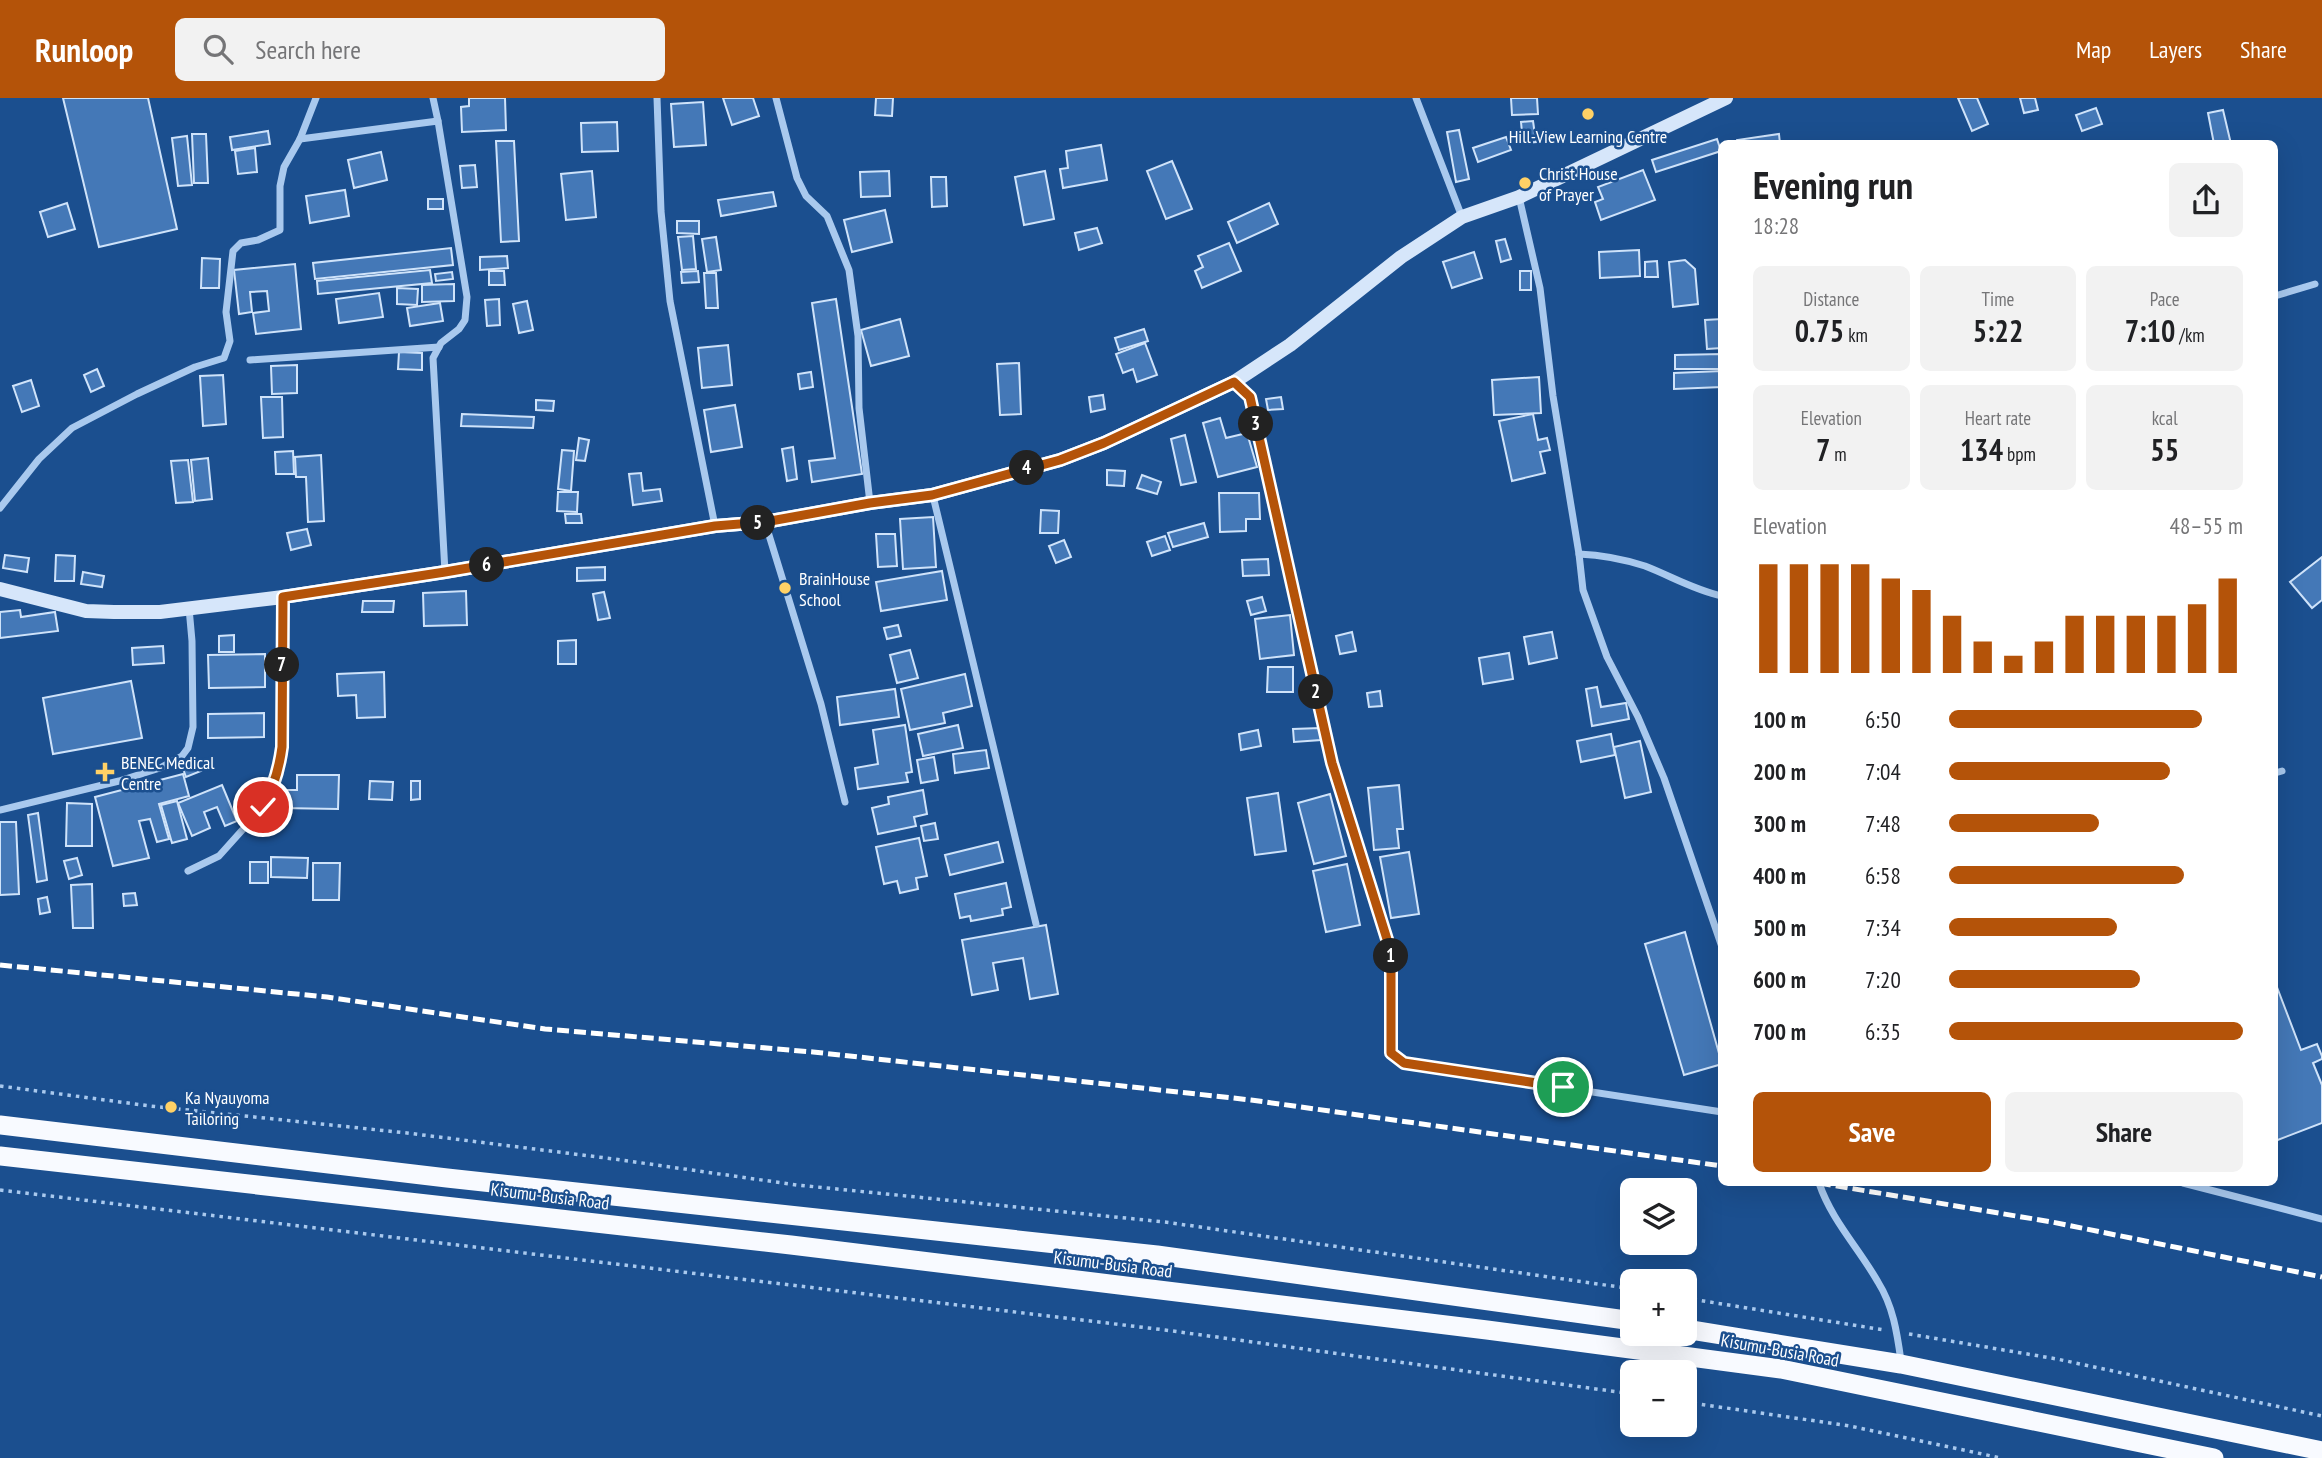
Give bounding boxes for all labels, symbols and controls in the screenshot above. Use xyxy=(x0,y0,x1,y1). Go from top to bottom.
search box xyxy=(175,18,665,81)
text: Runloop xyxy=(35,28,133,71)
icon: search xyxy=(199,30,237,68)
text: Search here xyxy=(255,33,361,66)
text: Map xyxy=(2076,34,2111,65)
text: Layers xyxy=(2149,34,2202,65)
text: Share xyxy=(2240,34,2287,65)
marker: Hill-View Learning Centre xyxy=(1580,106,1596,122)
place label: Hill-View Learning Centre xyxy=(1509,125,1667,148)
text: Evening run xyxy=(1753,160,1913,209)
place label: Christ House of Prayer xyxy=(1539,162,1618,206)
button: share xyxy=(2169,163,2243,237)
marker: Christ House of Prayer xyxy=(1517,175,1533,191)
text: 18:28 xyxy=(1753,211,1799,240)
text: Distance xyxy=(1803,287,1859,311)
text: Time xyxy=(1982,287,2014,311)
text: Pace xyxy=(2150,287,2180,311)
text: 0.75 xyxy=(1795,311,1844,350)
text: 5:22 xyxy=(1973,311,2023,350)
text: 7:10 xyxy=(2125,311,2175,350)
text: km xyxy=(1844,323,1868,347)
text: /km xyxy=(2175,323,2205,347)
pin: 3 xyxy=(1238,406,1274,442)
text: Elevation xyxy=(1801,406,1862,430)
text: Heart rate xyxy=(1965,406,2031,430)
text: kcal xyxy=(2152,406,2178,430)
text: 3 xyxy=(1251,411,1260,435)
text: 7 xyxy=(1816,430,1830,469)
text: 134 xyxy=(1960,430,2003,469)
text: 55 xyxy=(2150,430,2179,469)
text: m xyxy=(1830,442,1847,466)
text: bpm xyxy=(2003,442,2036,466)
pin: 4 xyxy=(1010,450,1044,486)
text: 4 xyxy=(1022,455,1031,479)
pin: 5 xyxy=(740,506,776,540)
text: 5 xyxy=(753,510,762,534)
text: Elevation xyxy=(1753,511,1827,540)
text: 48–55 m xyxy=(2170,511,2243,540)
pin: 6 xyxy=(470,547,504,582)
text: 6 xyxy=(482,552,491,576)
place label: BrainHouse School xyxy=(799,567,870,611)
marker: BrainHouse School xyxy=(777,580,793,596)
pin: 7 xyxy=(264,648,300,682)
text: 7 xyxy=(277,652,286,676)
pin: 2 xyxy=(1298,674,1334,710)
text: 2 xyxy=(1311,679,1320,703)
text: 100 m xyxy=(1753,705,1806,734)
text: 6:50 xyxy=(1865,705,1901,734)
place label: BENEC Medical Centre xyxy=(121,751,215,795)
text: 200 m xyxy=(1753,757,1806,786)
text: 7:04 xyxy=(1865,757,1901,786)
marker: BENEC Medical Centre xyxy=(95,762,115,782)
pin xyxy=(233,777,293,837)
icon: check xyxy=(244,788,282,826)
text: 300 m xyxy=(1753,809,1806,838)
text: 7:48 xyxy=(1865,809,1901,838)
text: 400 m xyxy=(1753,861,1806,890)
text: 6:58 xyxy=(1865,861,1901,890)
text: 500 m xyxy=(1753,913,1806,942)
text: 7:34 xyxy=(1865,913,1901,942)
pin: 1 xyxy=(1374,938,1408,974)
text: 1 xyxy=(1386,943,1395,967)
text: 600 m xyxy=(1753,965,1806,994)
text: 7:20 xyxy=(1865,965,1901,994)
text: 700 m xyxy=(1753,1017,1806,1046)
text: 6:35 xyxy=(1865,1017,1901,1046)
pin xyxy=(1533,1057,1593,1117)
icon: arrive xyxy=(1544,1068,1582,1106)
place label: Ka Nyauyoma Tailoring xyxy=(185,1086,269,1130)
button: Save xyxy=(1753,1092,1991,1172)
button: Share xyxy=(2005,1092,2243,1172)
marker: Ka Nyauyoma Tailoring xyxy=(163,1099,179,1115)
street label: Kisumu-Busia Road xyxy=(489,1177,611,1215)
map controls xyxy=(1620,1178,1697,1437)
button: layers xyxy=(1620,1178,1697,1255)
street label: Kisumu-Busia Road xyxy=(1052,1245,1174,1283)
button: + xyxy=(1620,1269,1697,1346)
street label: Kisumu-Busia Road xyxy=(1719,1328,1841,1372)
button: − xyxy=(1620,1360,1697,1437)

